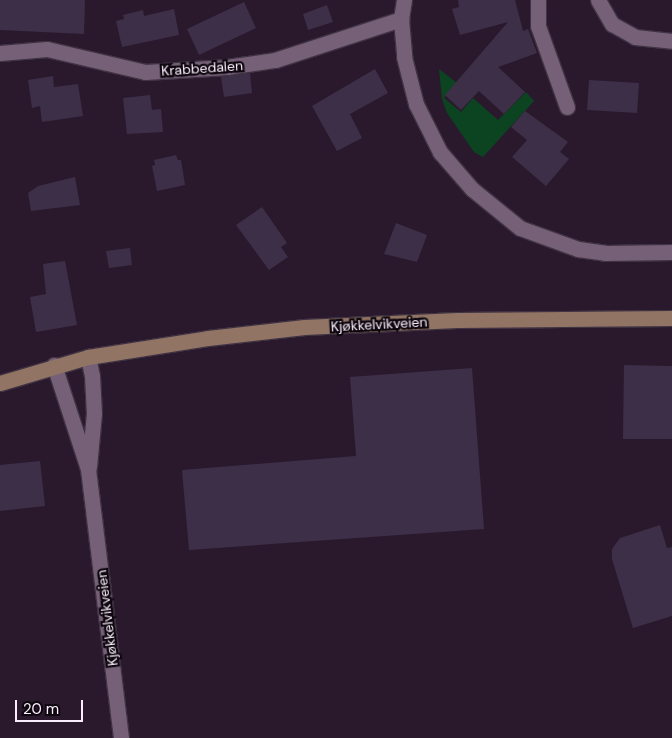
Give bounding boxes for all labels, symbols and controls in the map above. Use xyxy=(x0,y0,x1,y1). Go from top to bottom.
street label: Krabbedalen xyxy=(161,57,243,79)
street label: Kjøkkelvikveien xyxy=(330,313,428,335)
street label: Kjøkkelvikveien xyxy=(93,569,121,667)
scale bar xyxy=(18,690,85,722)
text: 20 m xyxy=(23,699,59,719)

